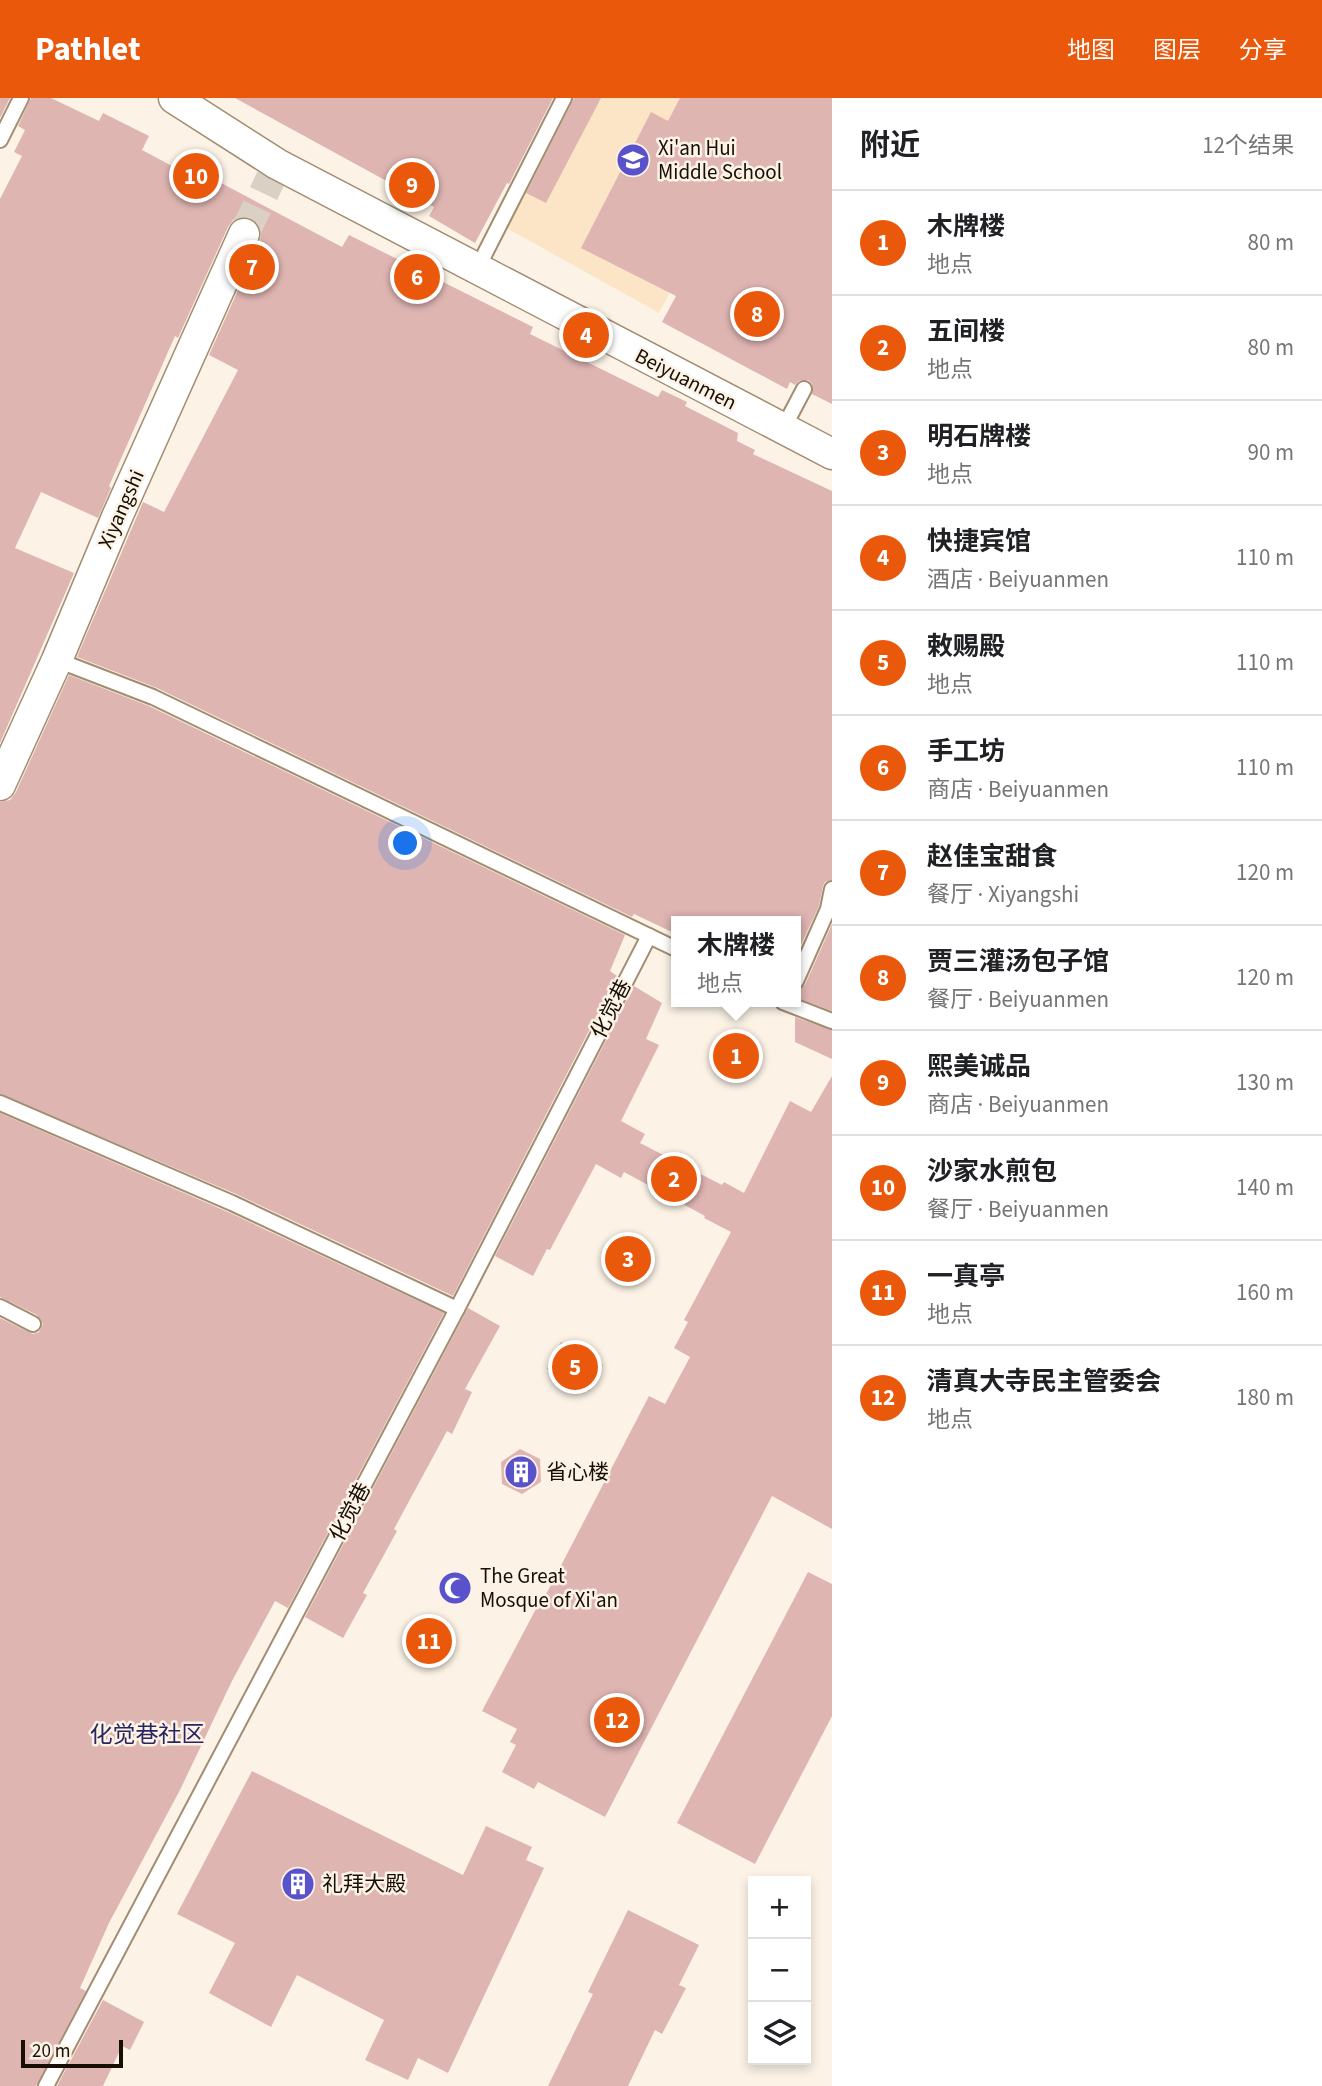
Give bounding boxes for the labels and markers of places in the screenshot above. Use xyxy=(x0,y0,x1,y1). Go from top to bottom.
place label: Xi'an Hui Middle School xyxy=(658,133,782,187)
school or university icon: Xi'an Hui Middle School xyxy=(614,141,652,179)
pin: 10 xyxy=(173,150,219,202)
pin: 9 xyxy=(389,159,435,211)
pin: 7 xyxy=(229,241,275,293)
pin: 6 xyxy=(394,251,440,303)
pin: 8 xyxy=(734,288,780,340)
pin: 4 xyxy=(563,309,609,361)
pin: 1 xyxy=(713,1030,759,1082)
pin: 2 xyxy=(651,1153,697,1205)
pin: 3 xyxy=(605,1233,651,1285)
pin: 5 xyxy=(552,1341,598,1393)
building icon: 省心楼 xyxy=(502,1453,540,1491)
place label: 省心楼 xyxy=(546,1457,609,1487)
place label: The Great Mosque of Xi'an xyxy=(480,1561,618,1615)
mosque icon: The Great Mosque of Xi'an xyxy=(436,1569,474,1607)
pin: 11 xyxy=(406,1615,452,1667)
pin: 12 xyxy=(594,1694,640,1746)
building icon: 礼拜大殿 xyxy=(279,1865,317,1903)
place label: 礼拜大殿 xyxy=(322,1869,406,1899)

